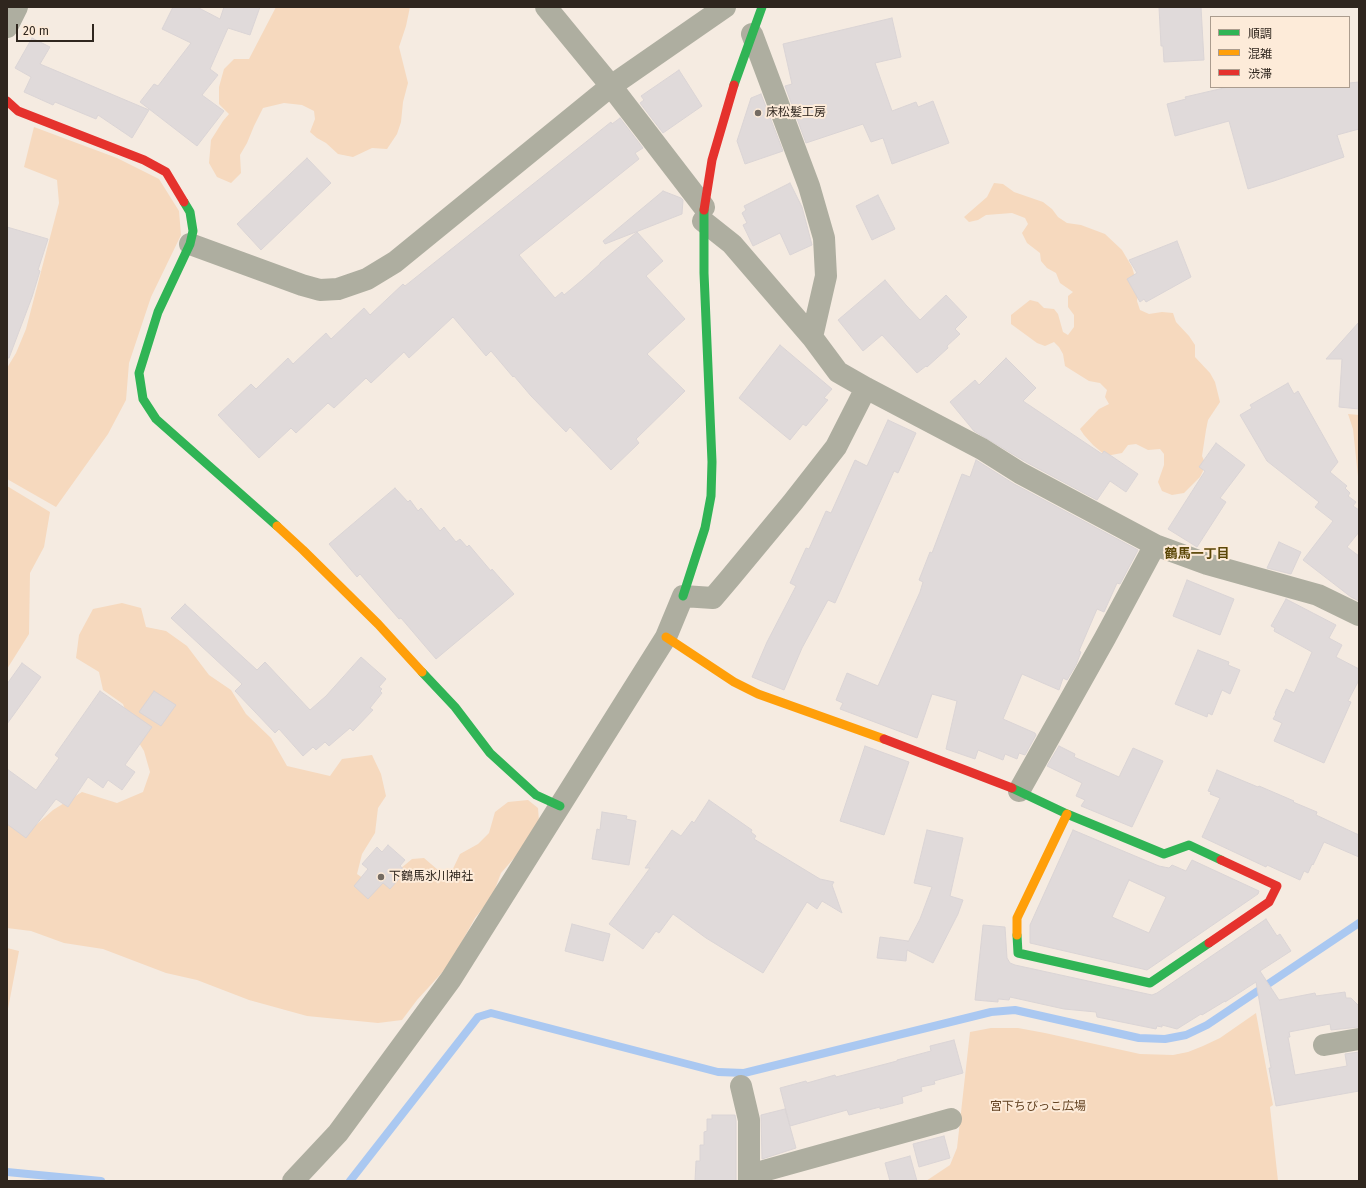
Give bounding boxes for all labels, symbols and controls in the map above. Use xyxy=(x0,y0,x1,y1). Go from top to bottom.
scale bar xyxy=(18,16,96,42)
legend xyxy=(1210,16,1350,88)
text: 20 m xyxy=(23,24,49,38)
text: 順調 xyxy=(1248,27,1272,41)
text: 混雑 xyxy=(1248,47,1272,61)
text: 渋滞 xyxy=(1248,67,1272,81)
place label: 床松髪工房 xyxy=(766,106,826,120)
marker: 床松髪工房 xyxy=(753,108,763,118)
district label: 鶴馬一丁目 xyxy=(1165,546,1229,562)
place label: 下鶴馬氷川神社 xyxy=(389,870,473,884)
marker: 下鶴馬氷川神社 xyxy=(376,872,386,882)
park label: 宮下ちびっこ広場 xyxy=(990,1100,1086,1114)

